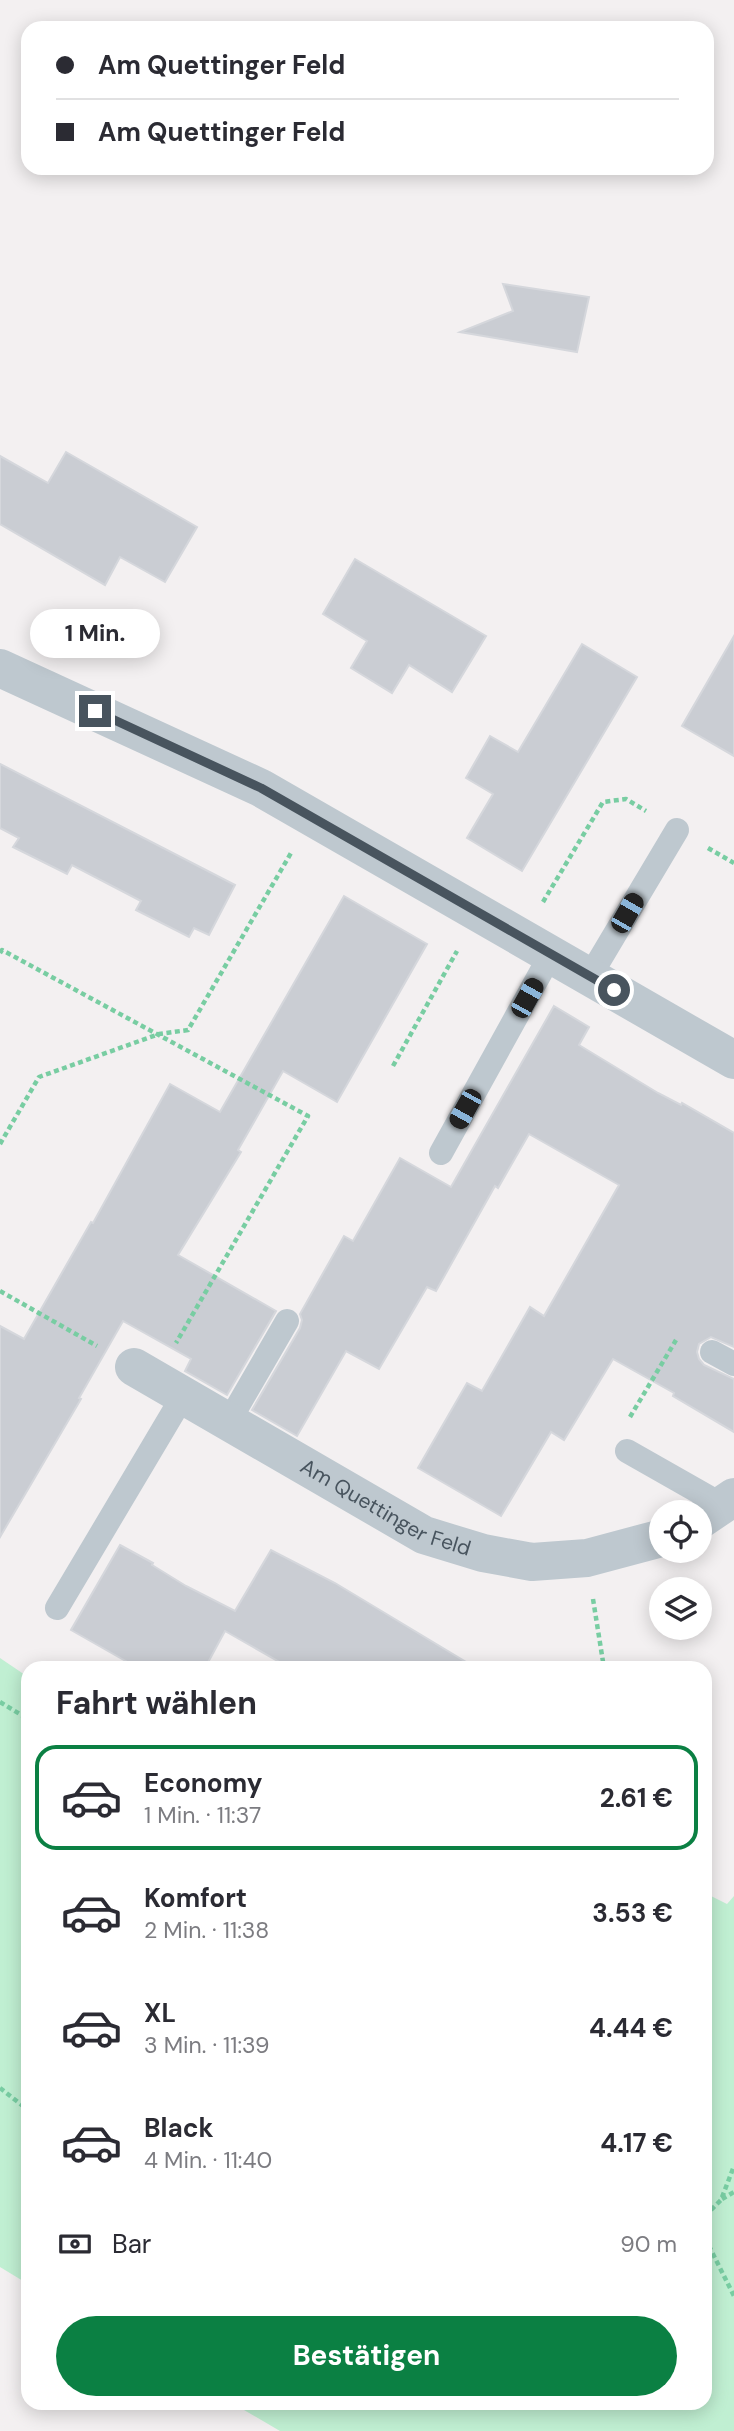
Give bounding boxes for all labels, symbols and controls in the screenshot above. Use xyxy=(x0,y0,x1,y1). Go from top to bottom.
text: Am Quettinger Feld xyxy=(98,48,345,82)
text: Am Quettinger Feld xyxy=(98,115,345,149)
callout: 1 Min. xyxy=(30,610,160,658)
text: 1 Min. xyxy=(65,618,125,648)
route end xyxy=(79,695,111,727)
car xyxy=(608,890,647,936)
route start xyxy=(598,974,630,1006)
car xyxy=(508,975,547,1021)
car xyxy=(446,1086,485,1132)
street label: Am Quettinger Feld xyxy=(295,1452,474,1562)
map controls xyxy=(649,1500,712,1640)
button: locate xyxy=(649,1500,712,1563)
button: layers xyxy=(649,1577,712,1640)
text: Fahrt wählen xyxy=(56,1682,257,1724)
icon: car xyxy=(60,1766,123,1829)
text: Economy xyxy=(144,1766,262,1800)
text: 2.61 € xyxy=(600,1781,673,1815)
text: 1 Min. · 11:37 xyxy=(144,1800,261,1830)
icon: car xyxy=(60,1881,123,1944)
text: Komfort xyxy=(144,1881,247,1915)
text: 3.53 € xyxy=(592,1896,673,1930)
text: 2 Min. · 11:38 xyxy=(144,1915,269,1945)
icon: car xyxy=(60,1996,123,2059)
text: XL xyxy=(144,1996,176,2030)
text: 4.44 € xyxy=(589,2011,673,2045)
text: 3 Min. · 11:39 xyxy=(144,2030,270,2060)
icon: car xyxy=(60,2111,123,2174)
text: Black xyxy=(144,2111,214,2145)
text: 4.17 € xyxy=(600,2126,673,2160)
text: 4 Min. · 11:40 xyxy=(144,2145,272,2175)
icon: cash xyxy=(56,2225,94,2263)
text: Bar xyxy=(112,2227,151,2261)
text: 90 m xyxy=(620,2229,677,2259)
button: Bestätigen xyxy=(56,2316,677,2396)

